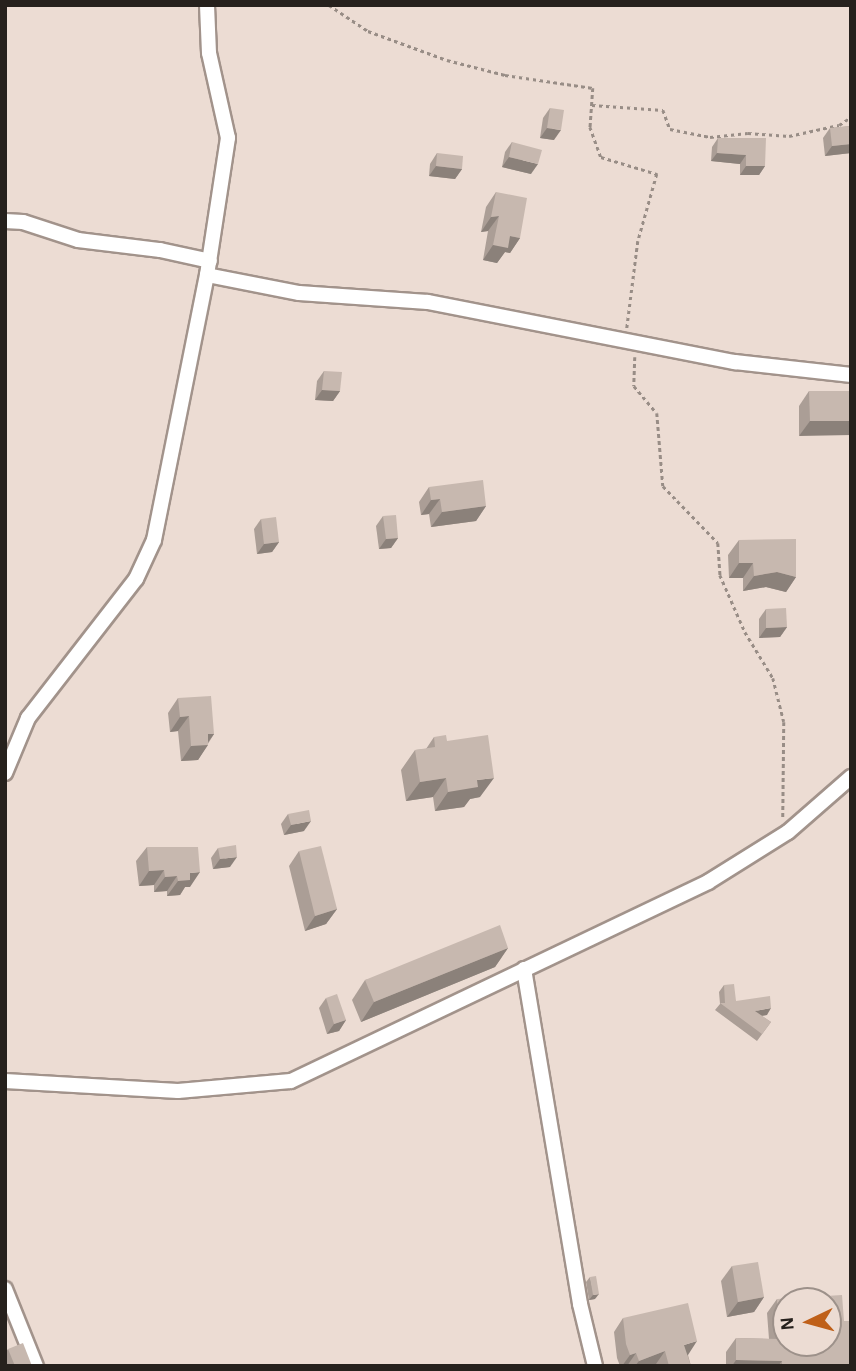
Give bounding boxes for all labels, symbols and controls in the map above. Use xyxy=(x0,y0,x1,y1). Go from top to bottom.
north arrow xyxy=(772,1287,842,1357)
text: N xyxy=(778,1316,798,1331)

